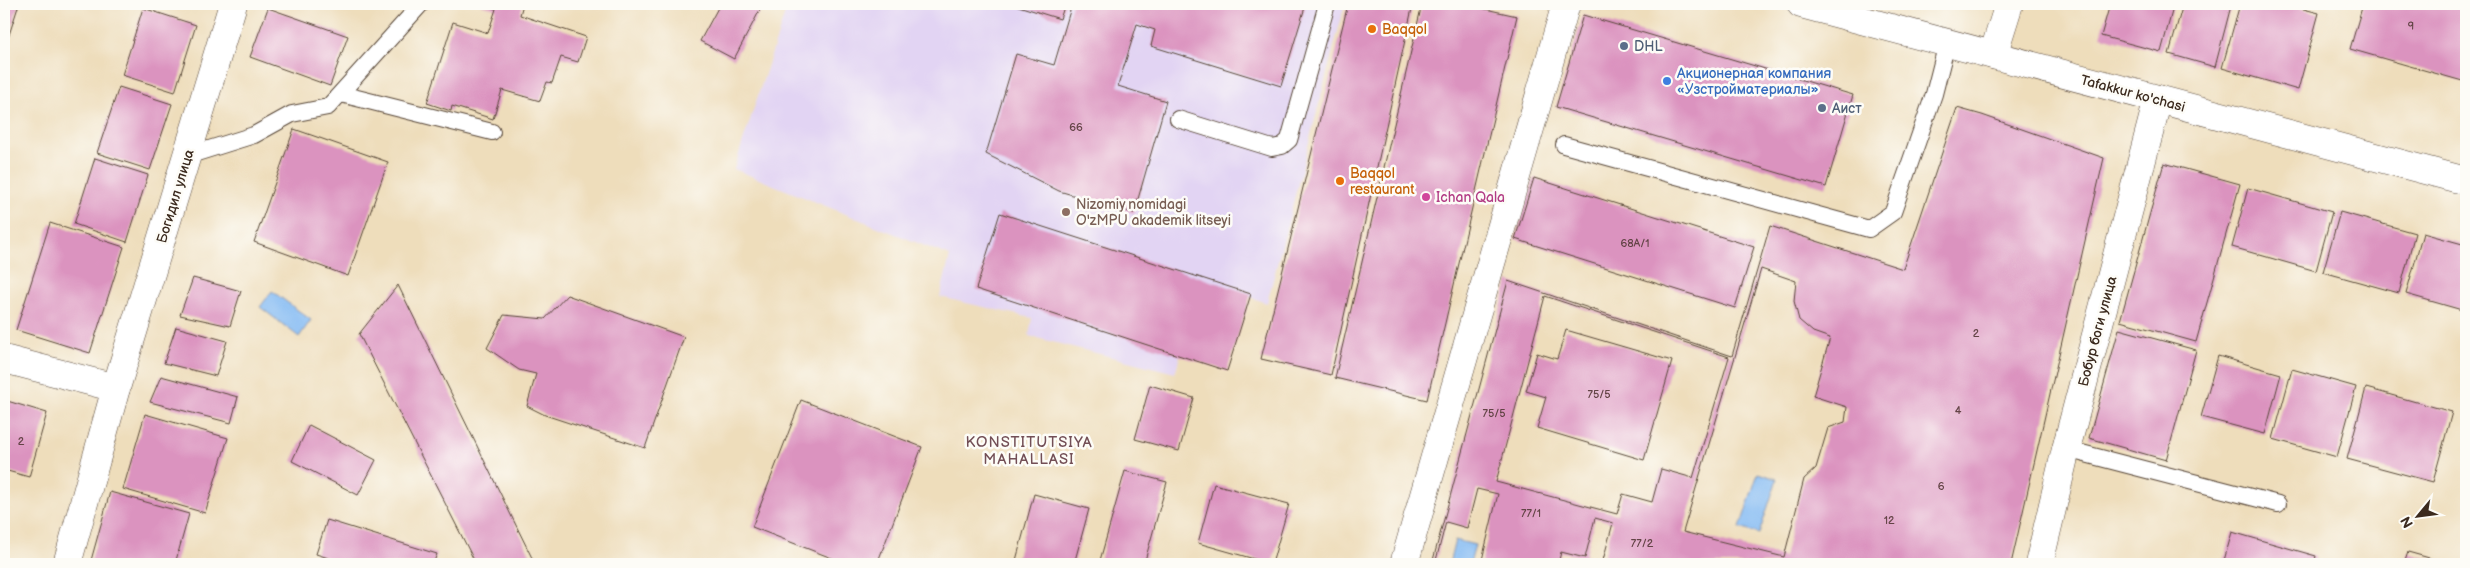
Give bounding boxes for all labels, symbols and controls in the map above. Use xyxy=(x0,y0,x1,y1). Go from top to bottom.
house number: 9 xyxy=(2408,20,2414,33)
place label: Baqqol xyxy=(1382,21,1427,38)
marker: Baqqol xyxy=(1366,23,1378,35)
place label: DHL xyxy=(1634,38,1663,55)
marker: DHL xyxy=(1618,40,1630,52)
place label: Акционерная компания «Узстройматериалы» xyxy=(1676,65,1832,98)
street label: Tafakkur ko'chasi xyxy=(2079,71,2187,116)
marker: Акционерная компания «Узстройматериалы» xyxy=(1661,75,1673,87)
place label: Аист xyxy=(1831,100,1862,117)
marker: Аист xyxy=(1816,102,1828,114)
house number: 66 xyxy=(1069,121,1083,134)
street label: Богидил улица xyxy=(153,147,198,245)
place label: Baqqol restaurant xyxy=(1350,165,1415,198)
marker: Baqqol restaurant xyxy=(1334,175,1346,187)
place label: Ichan Qala xyxy=(1436,189,1505,206)
marker: Ichan Qala xyxy=(1420,191,1432,203)
place label: Nizomiy nomidagi O'zMPU akademik litseyi xyxy=(1076,196,1231,229)
marker: Nizomiy nomidagi O'zMPU akademik litseyi xyxy=(1060,206,1072,218)
house number: 68A/1 xyxy=(1620,237,1650,250)
street label: Бобур боги улица xyxy=(2075,273,2121,388)
house number: 2 xyxy=(1973,327,1980,340)
house number: 75/5 xyxy=(1588,388,1610,401)
house number: 4 xyxy=(1955,404,1962,417)
house number: 75/5 xyxy=(1483,407,1505,420)
district label: KONSTITUTSIYA MAHALLASI xyxy=(965,433,1093,469)
house number: 2 xyxy=(18,435,25,448)
house number: 6 xyxy=(1938,480,1945,493)
north arrow xyxy=(2392,490,2442,540)
house number: 77/1 xyxy=(1521,507,1541,520)
text: N xyxy=(2397,513,2417,531)
house number: 12 xyxy=(1884,514,1895,527)
house number: 77/2 xyxy=(1631,537,1654,550)

